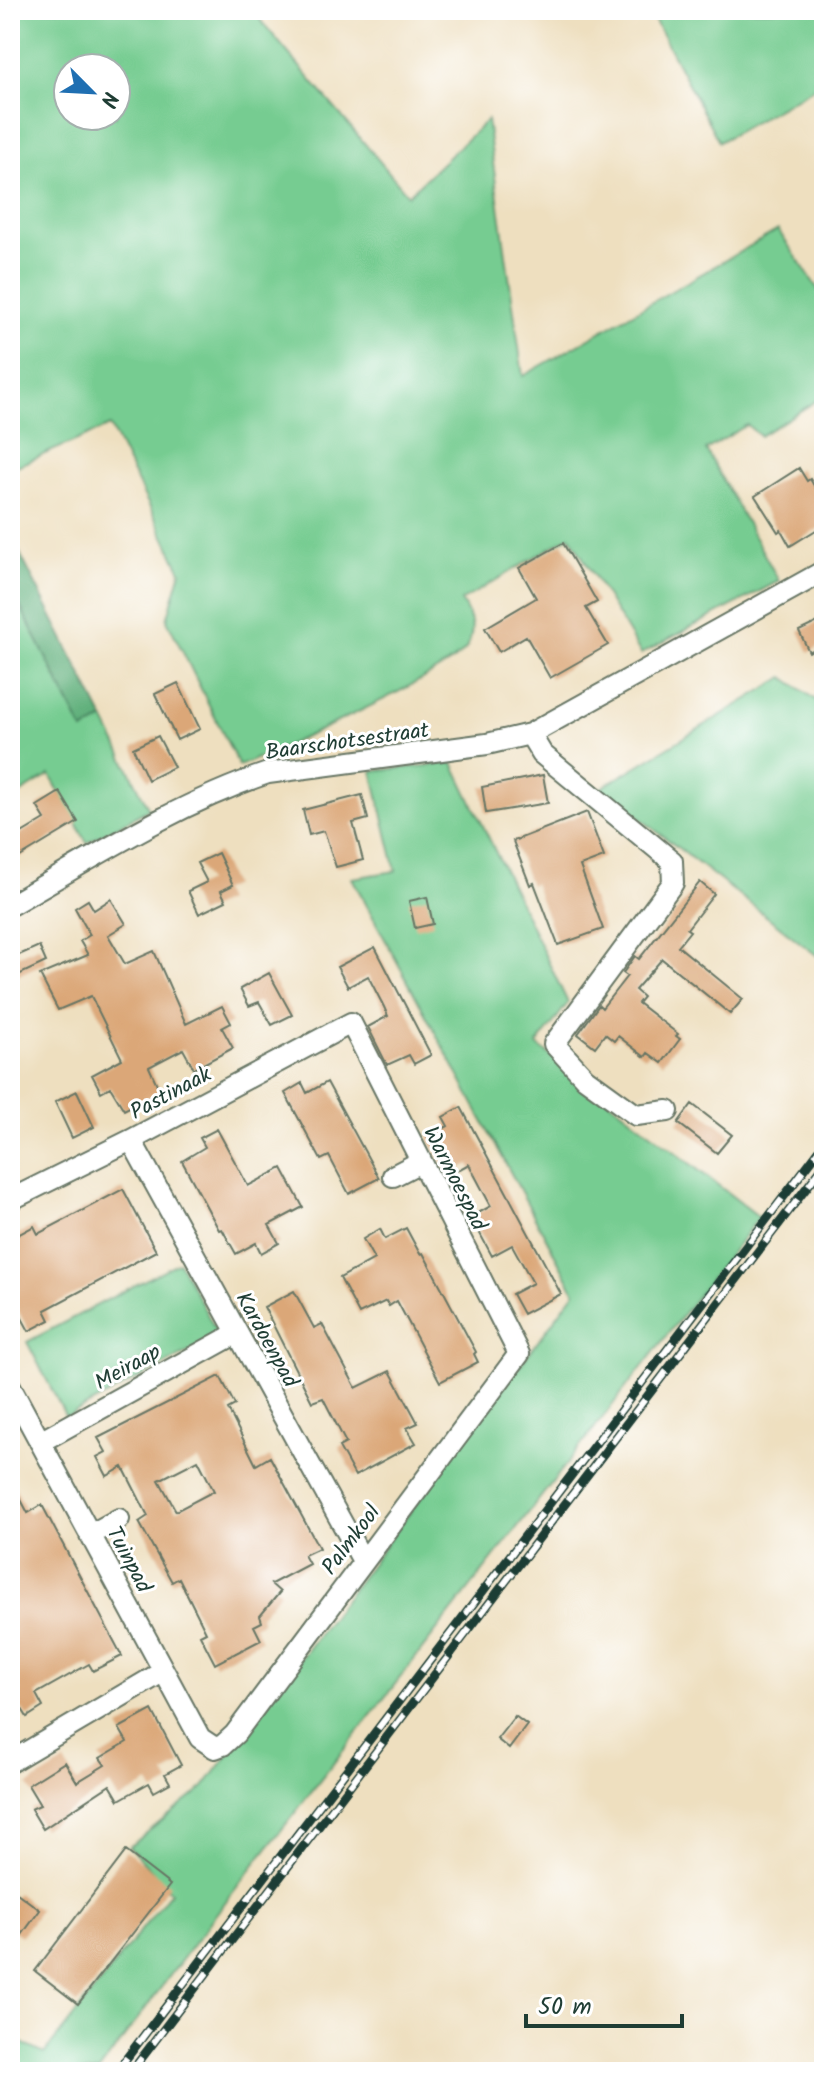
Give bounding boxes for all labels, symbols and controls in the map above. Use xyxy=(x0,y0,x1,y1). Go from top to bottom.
north arrow xyxy=(52,52,132,132)
text: N xyxy=(89,86,127,113)
street label: Baarschotsestraat xyxy=(263,714,432,771)
street label: Pastinaak xyxy=(124,1058,219,1130)
street label: Warmoespad xyxy=(412,1121,496,1238)
street label: Kardoenpad xyxy=(225,1286,307,1395)
street label: Meiraap xyxy=(89,1335,168,1401)
street label: Palmkool xyxy=(314,1497,391,1583)
street label: Tuinpad xyxy=(96,1521,160,1601)
scale bar xyxy=(526,1978,682,2028)
text: 50 m xyxy=(538,1988,592,2027)

